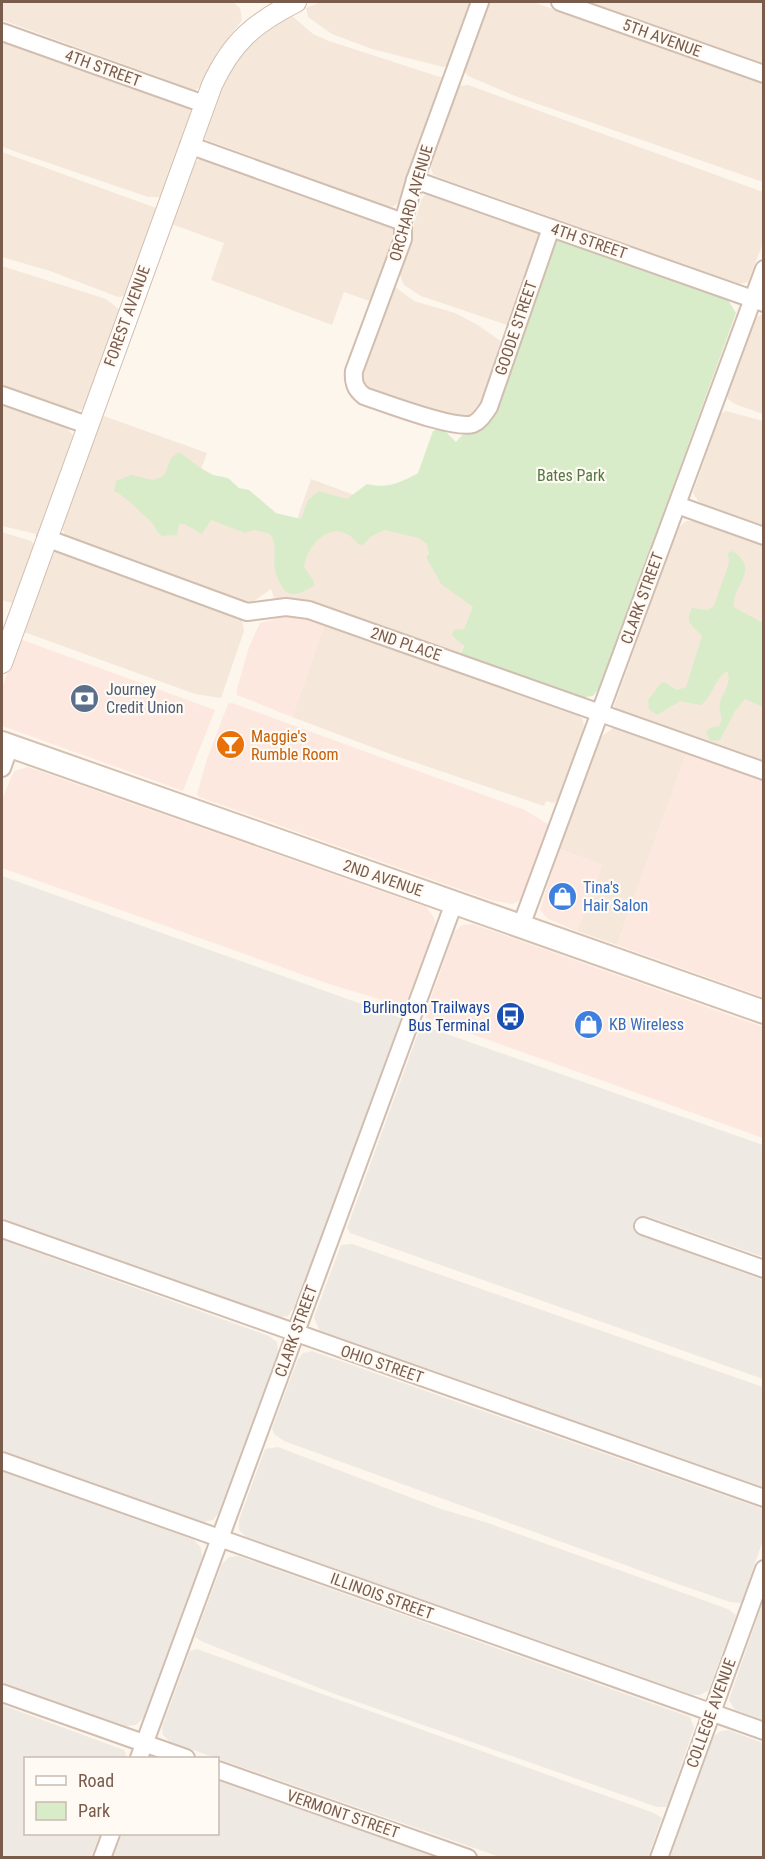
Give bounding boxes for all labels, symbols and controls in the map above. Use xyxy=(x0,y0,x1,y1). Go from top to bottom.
street label: 5TH AVENUE xyxy=(620,15,704,61)
street label: 4TH STREET xyxy=(62,46,144,90)
street label: ORCHARD AVENUE xyxy=(385,143,437,263)
street label: 4TH STREET xyxy=(548,219,630,263)
street label: FOREST AVENUE xyxy=(100,263,154,369)
street label: GOODE STREET xyxy=(491,278,541,378)
park label: Bates Park xyxy=(537,466,606,485)
street label: CLARK STREET xyxy=(617,549,667,647)
street label: 2ND PLACE xyxy=(368,623,444,665)
place label: Journey Credit Union xyxy=(106,680,184,717)
bank icon: Journey Credit Union xyxy=(69,682,101,714)
place label: Maggie's Rumble Room xyxy=(251,727,339,764)
bar icon: Maggie's Rumble Room xyxy=(214,729,246,761)
street label: 2ND AVENUE xyxy=(341,856,425,900)
place label: Tina's Hair Salon xyxy=(583,878,648,915)
shop icon: Tina's Hair Salon xyxy=(546,880,578,912)
place label: Burlington Trailways Bus Terminal xyxy=(363,998,490,1035)
bus stop icon: Burlington Trailways Bus Terminal xyxy=(495,1000,527,1032)
shop icon: KB Wireless xyxy=(572,1008,604,1040)
place label: KB Wireless xyxy=(609,1015,684,1034)
street label: CLARK STREET xyxy=(271,1282,321,1380)
street label: OHIO STREET xyxy=(338,1341,426,1387)
street label: ILLINOIS STREET xyxy=(328,1569,436,1623)
street label: COLLEGE AVENUE xyxy=(682,1656,740,1770)
legend xyxy=(24,1757,219,1835)
text: Road xyxy=(78,1770,114,1791)
street label: VERMONT STREET xyxy=(284,1786,402,1842)
text: Park xyxy=(78,1800,110,1821)

